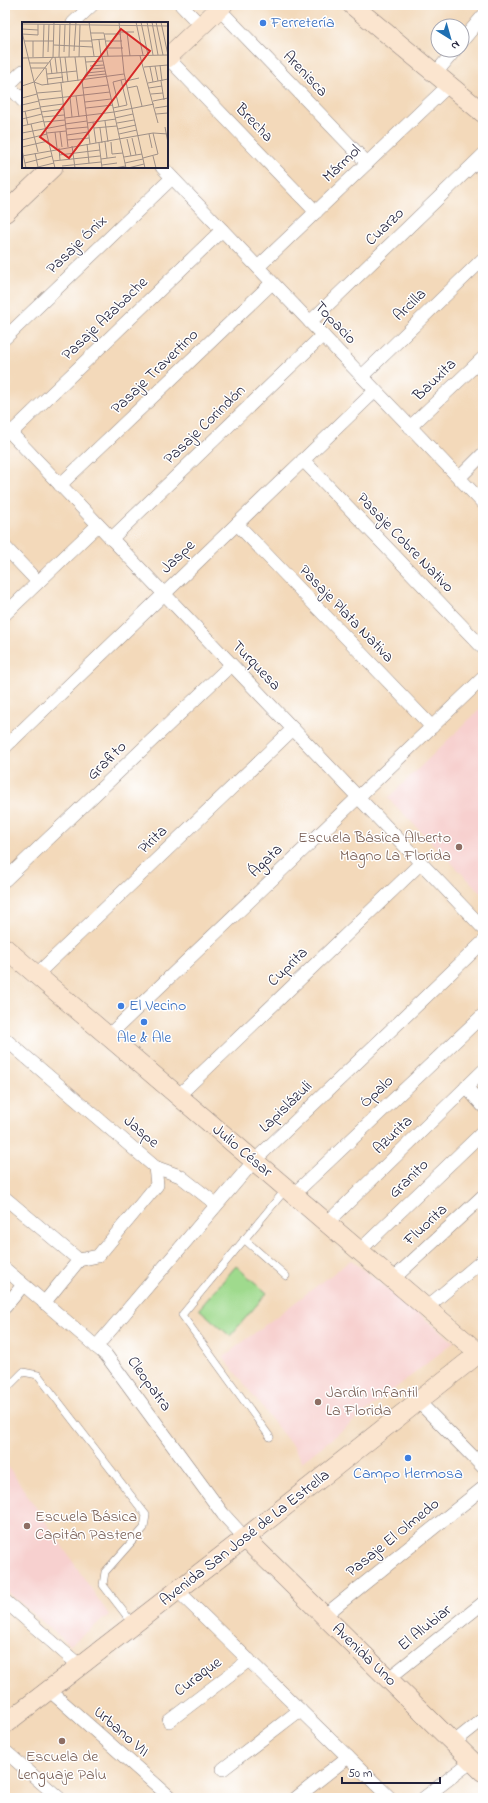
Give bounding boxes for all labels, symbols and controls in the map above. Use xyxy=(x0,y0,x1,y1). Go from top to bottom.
place label: Ferretería xyxy=(270,11,335,35)
marker: Ferretería xyxy=(258,18,268,28)
north arrow xyxy=(430,18,470,58)
inset map xyxy=(22,22,168,168)
text: N xyxy=(448,37,463,54)
street label: Arenisca xyxy=(277,45,333,103)
street label: Brecha xyxy=(229,97,279,148)
street label: Mármol xyxy=(317,139,367,189)
street label: Cuarzo xyxy=(360,202,410,252)
street label: Pasaje Ónix xyxy=(41,210,113,280)
street label: Pasaje Azabache xyxy=(56,271,154,367)
street label: Arcilla xyxy=(388,283,432,327)
street label: Topacio xyxy=(308,296,362,350)
street label: Pasaje Travertino xyxy=(106,324,204,420)
street label: Bauxita xyxy=(407,353,462,408)
street label: Pasaje Corindón xyxy=(158,379,252,470)
street label: Pasaje Cobre Nativo xyxy=(351,487,459,599)
street label: Jaspe xyxy=(155,534,201,580)
street label: Pasaje Plata Nativa xyxy=(293,560,399,668)
street label: Turquesa xyxy=(226,635,286,697)
street label: Grafito xyxy=(82,736,132,786)
street label: Pirita xyxy=(133,820,173,860)
place label: Escuela Básica Alberto Magno La Florida xyxy=(298,826,451,868)
street label: Ágata xyxy=(243,839,289,883)
marker: Escuela Básica Alberto Magno La Florida xyxy=(454,842,464,852)
street label: Cuprita xyxy=(262,942,314,992)
place label: El Vecino xyxy=(129,994,186,1018)
marker: El Vecino xyxy=(116,1001,126,1011)
marker: Ale & Ale xyxy=(139,1017,149,1027)
place label: Ale & Ale xyxy=(117,1026,172,1050)
street label: Ópalo xyxy=(355,1070,399,1114)
street label: Lapislázuli xyxy=(254,1075,318,1139)
street label: Jaspe xyxy=(118,1110,165,1155)
street label: Azurita xyxy=(368,1110,418,1160)
street label: Julio César xyxy=(207,1119,278,1184)
street label: Granito xyxy=(383,1154,435,1204)
street label: Fluorita xyxy=(398,1198,453,1252)
street label: Cleopatra xyxy=(121,1351,177,1417)
place label: Jardín Infantil La Florida xyxy=(326,1381,418,1423)
marker: Jardín Infantil La Florida xyxy=(313,1397,323,1407)
marker: Campo Hermosa xyxy=(403,1453,413,1463)
place label: Campo Hermosa xyxy=(353,1462,463,1486)
street label: Avenida San José de La Estrella xyxy=(155,1464,335,1612)
street label: Pasaje El Olmedo xyxy=(341,1493,445,1583)
place label: Escuela Básica Capitán Pastene xyxy=(35,1505,143,1547)
marker: Escuela Básica Capitán Pastene xyxy=(22,1521,32,1531)
street label: El Alubiar xyxy=(393,1599,457,1657)
street label: Avenida Uno xyxy=(326,1618,402,1692)
street label: Curaque xyxy=(169,1651,228,1703)
street label: Urbano VII xyxy=(88,1701,154,1763)
marker: Escuela de Lenguaje Palu xyxy=(57,1736,67,1746)
place label: Escuela de Lenguaje Palu xyxy=(17,1745,107,1787)
scale bar xyxy=(342,1759,440,1785)
text: 50 m xyxy=(348,1765,372,1783)

